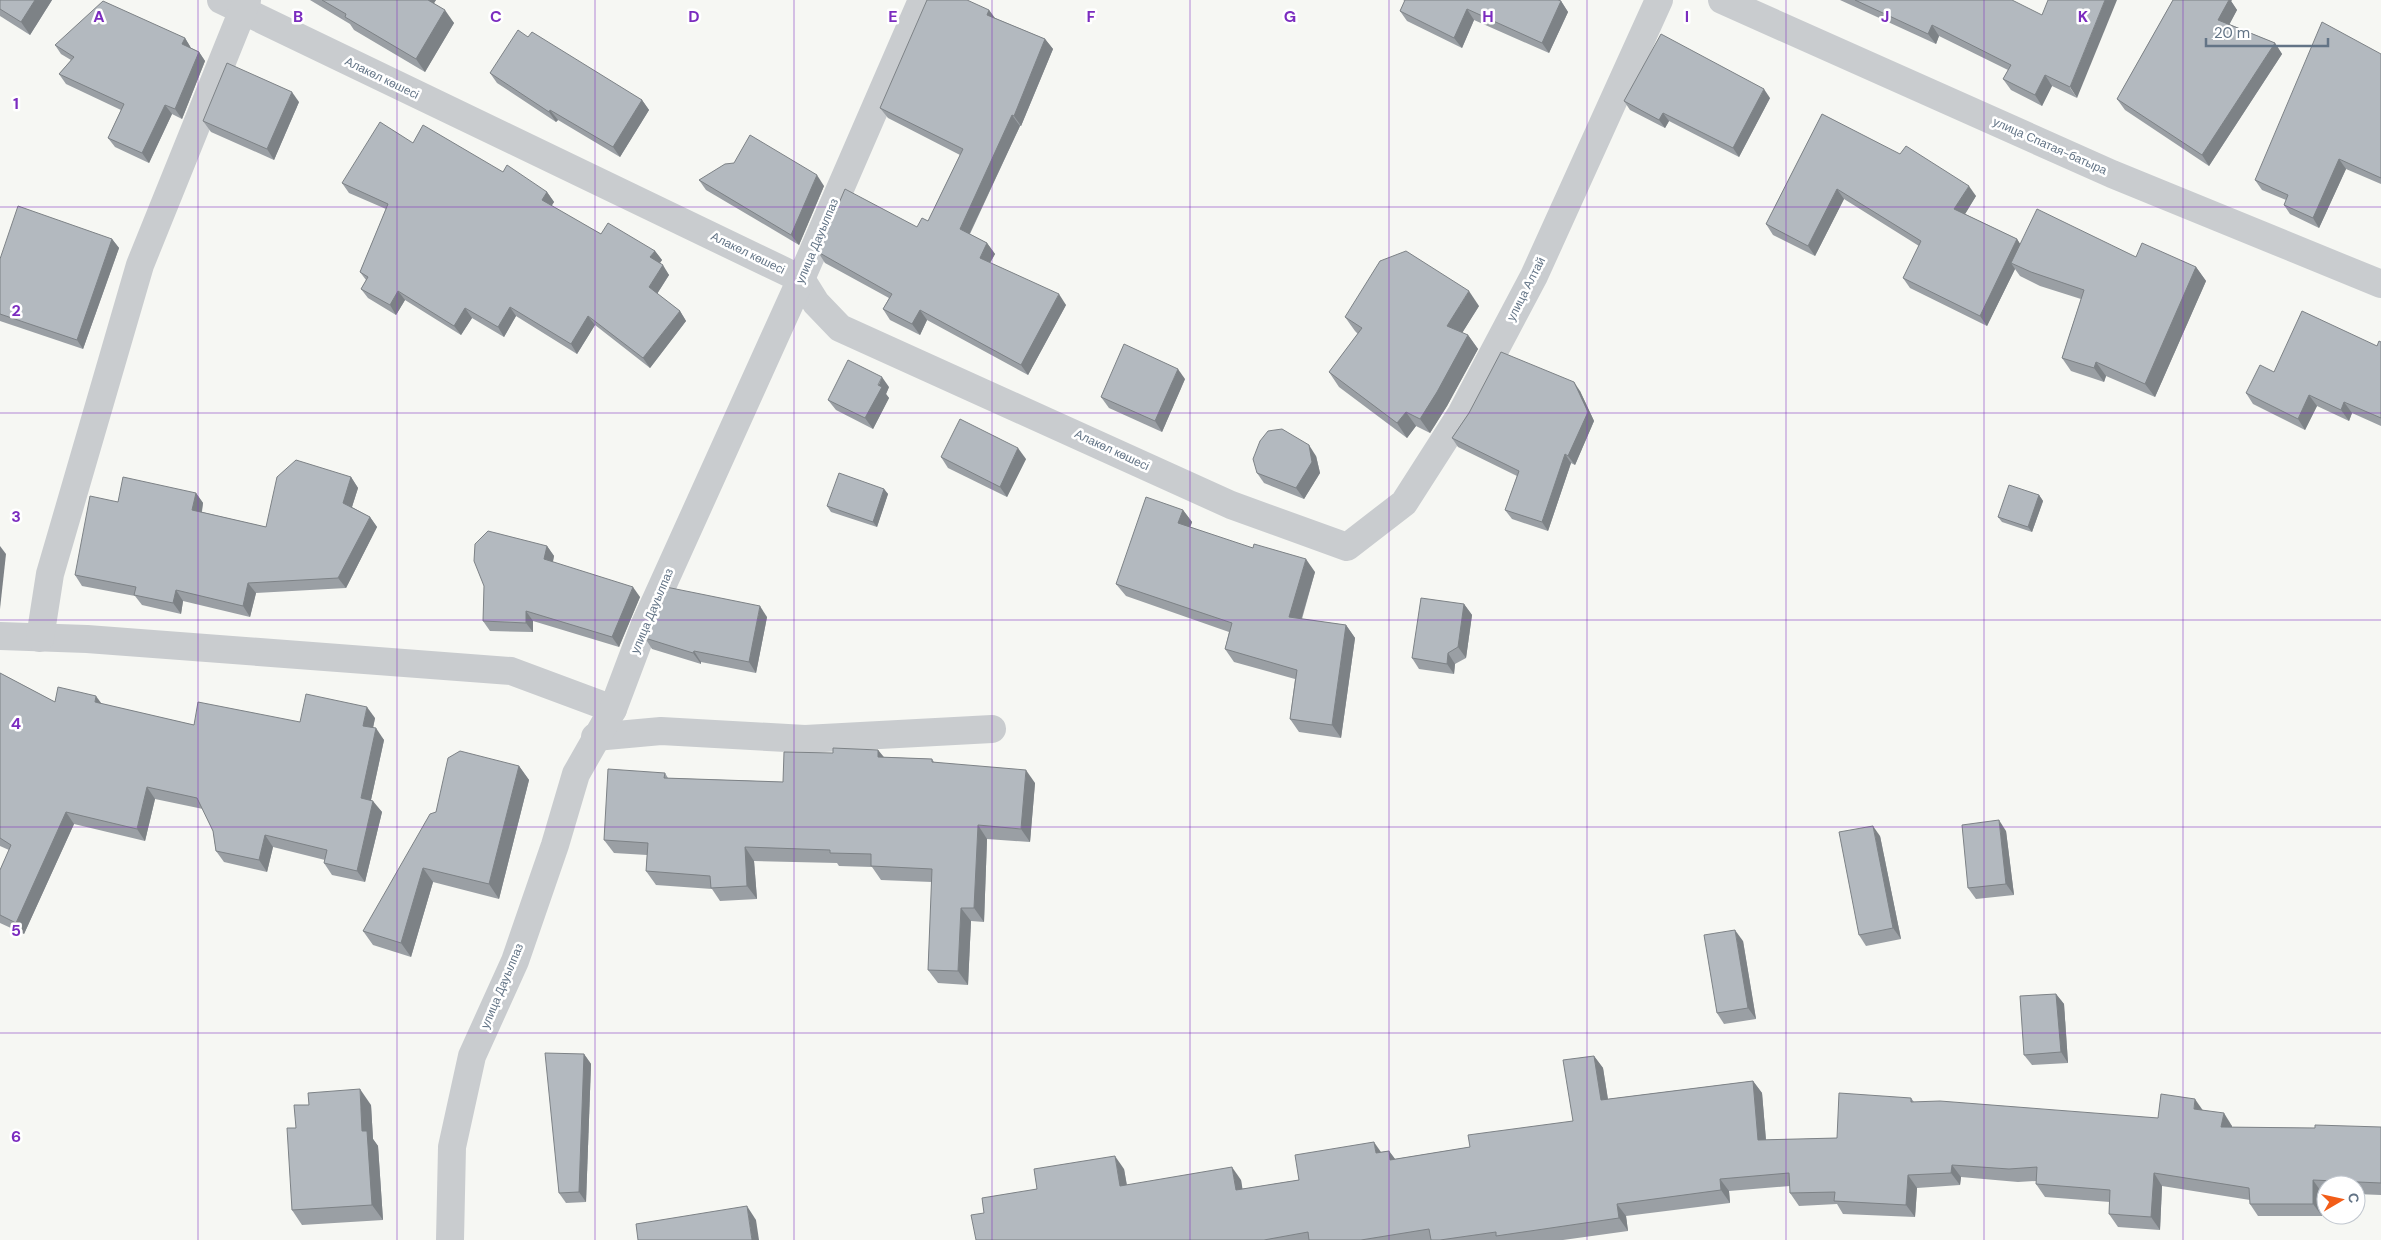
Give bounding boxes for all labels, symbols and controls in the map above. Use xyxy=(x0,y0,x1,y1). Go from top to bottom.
text: A xyxy=(93,6,105,27)
text: B xyxy=(293,6,303,27)
text: C xyxy=(490,6,502,27)
text: D xyxy=(688,6,700,27)
text: E xyxy=(888,6,898,27)
text: F xyxy=(1087,6,1096,27)
text: G xyxy=(1284,6,1296,27)
text: H xyxy=(1482,6,1494,27)
text: I xyxy=(1685,6,1689,27)
text: J xyxy=(1881,6,1889,27)
text: K xyxy=(2078,6,2089,27)
scale bar xyxy=(2206,15,2328,47)
text: 20 m xyxy=(2214,23,2250,43)
street label: Алакөл көшесі xyxy=(342,53,422,103)
text: 1 xyxy=(13,93,19,114)
street label: улица Спатая-батыра xyxy=(1990,114,2110,179)
street label: улица Дауылпаз xyxy=(792,196,842,286)
street label: Алакөл көшесі xyxy=(708,228,788,278)
street label: улица Алтай xyxy=(1503,254,1549,324)
text: 2 xyxy=(11,300,21,321)
street label: Алакөл көшесі xyxy=(1072,426,1152,474)
text: 3 xyxy=(11,506,21,527)
street label: улица Дауылпаз xyxy=(627,566,677,656)
text: 4 xyxy=(11,713,21,734)
text: 5 xyxy=(11,920,21,941)
street label: улица Дауылпаз xyxy=(477,941,527,1031)
text: 6 xyxy=(11,1126,21,1147)
north arrow xyxy=(2316,1175,2366,1225)
text: С xyxy=(2344,1192,2364,1204)

